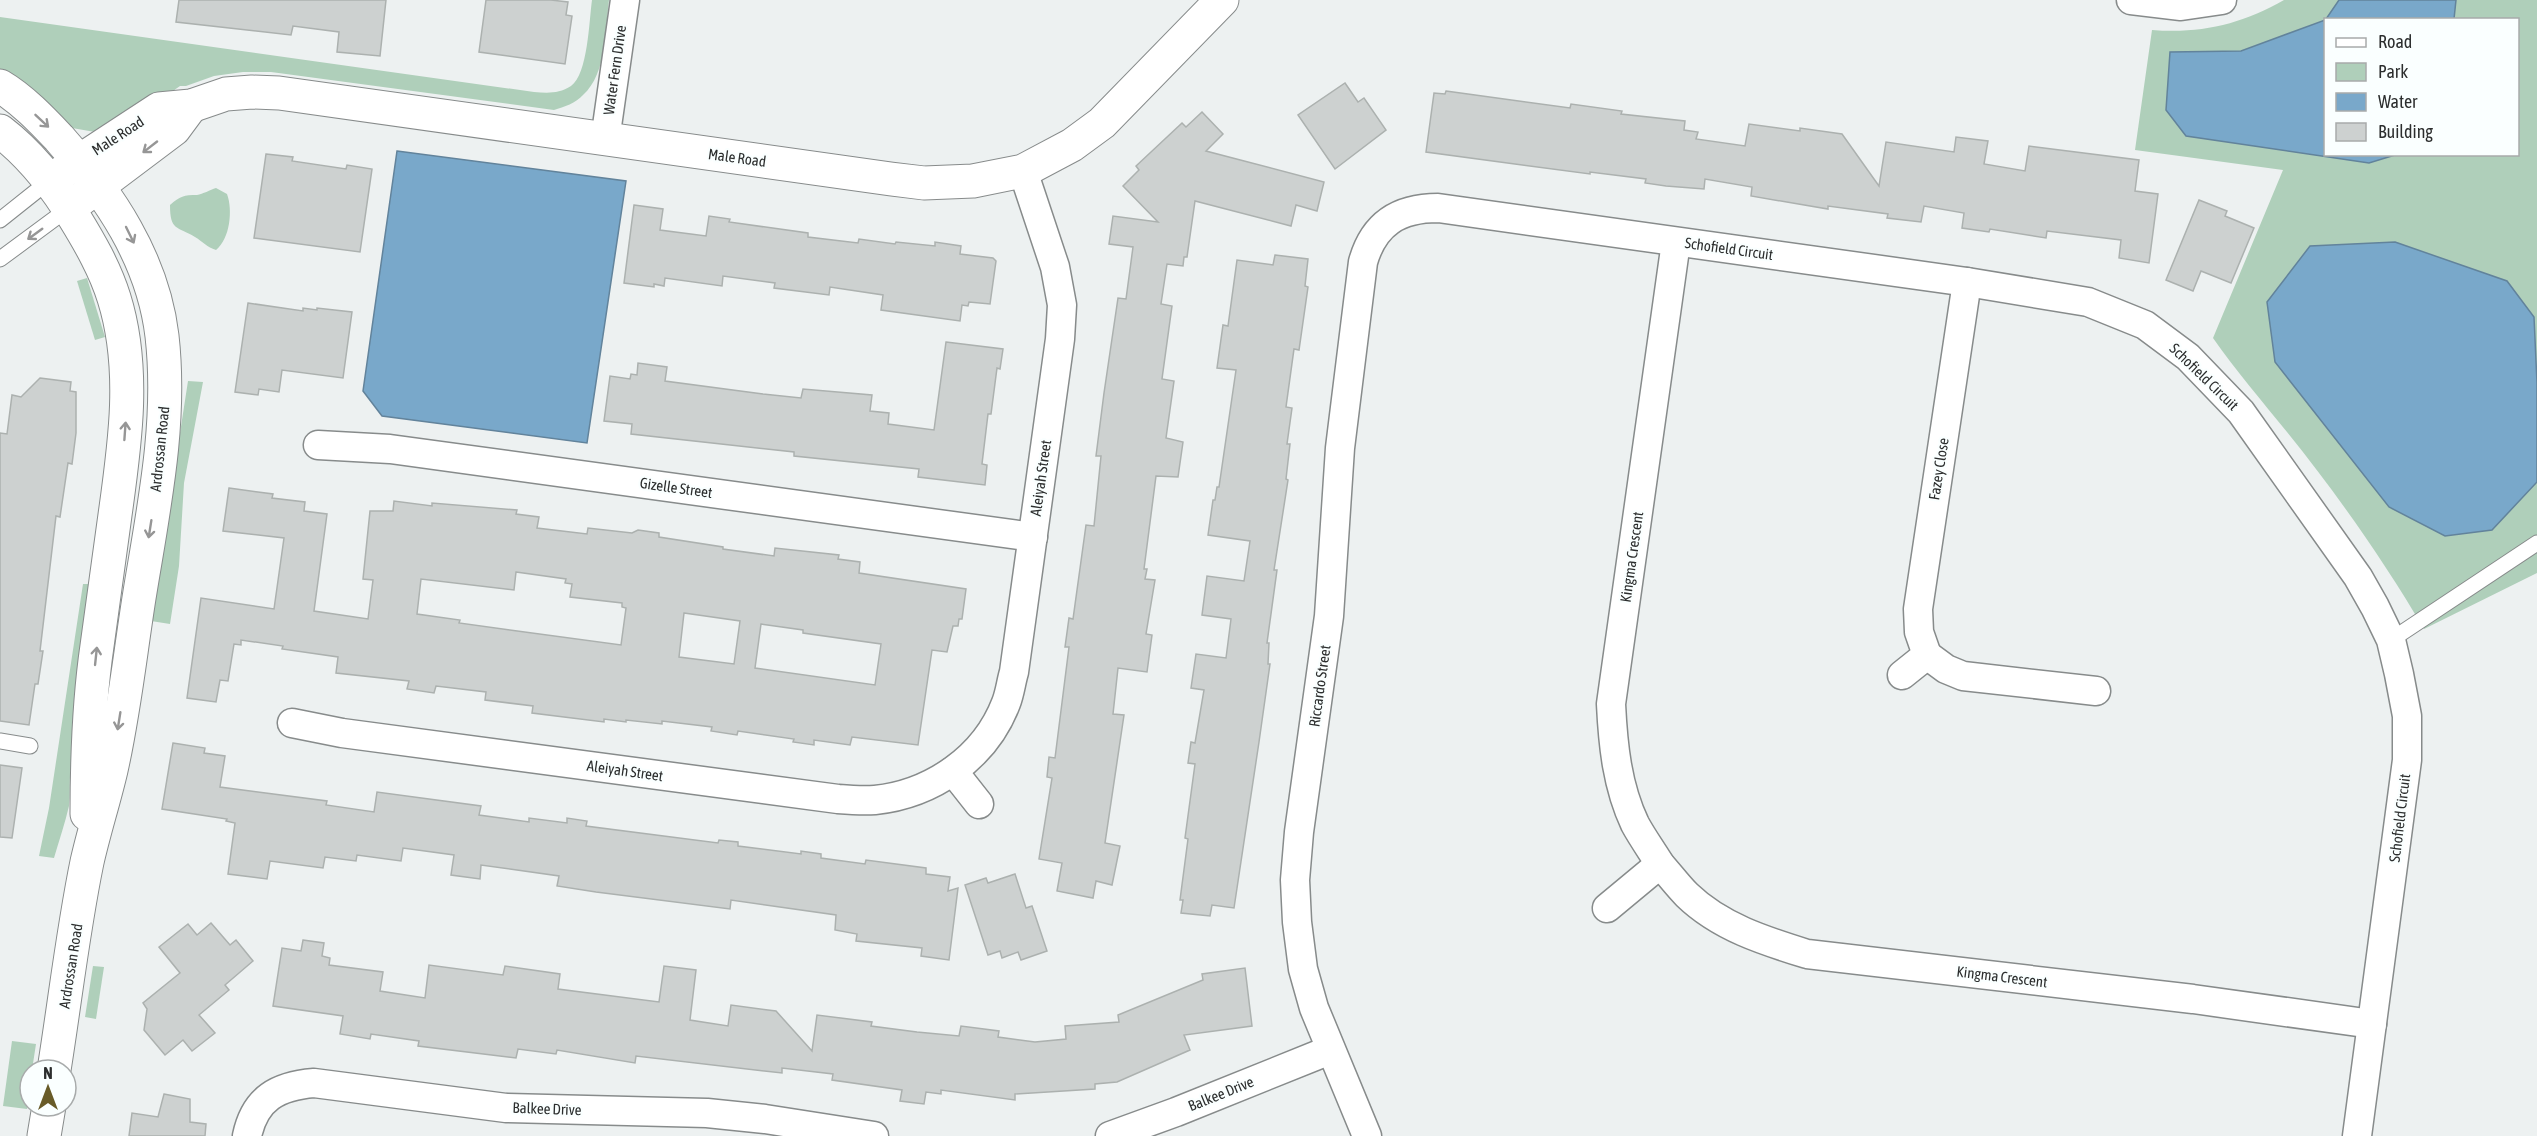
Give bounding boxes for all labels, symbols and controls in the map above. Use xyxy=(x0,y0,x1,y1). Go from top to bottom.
legend xyxy=(2324,18,2519,156)
street label: Water Fern Drive xyxy=(600,24,629,116)
text: Road xyxy=(2378,31,2412,52)
text: Park xyxy=(2378,61,2408,82)
text: Water xyxy=(2378,91,2418,112)
street label: Male Road xyxy=(89,113,147,159)
one-way arrow xyxy=(34,114,49,128)
text: Building xyxy=(2378,121,2433,142)
one-way arrow xyxy=(142,140,158,153)
street label: Male Road xyxy=(707,145,767,170)
one-way arrow xyxy=(125,226,136,244)
one-way arrow xyxy=(27,228,43,240)
street label: Schofield Circuit xyxy=(1684,234,1774,263)
street label: Schofield Circuit xyxy=(2167,340,2242,414)
street label: Ardrossan Road xyxy=(147,405,172,493)
one-way arrow xyxy=(120,421,131,441)
street label: Fazey Close xyxy=(1925,436,1952,501)
street label: Aleiyah Street xyxy=(1027,439,1054,517)
street label: Gizelle Street xyxy=(639,474,713,501)
street label: Kingma Crescent xyxy=(1617,510,1646,603)
one-way arrow xyxy=(145,518,156,538)
street label: Riccardo Street xyxy=(1305,644,1334,728)
one-way arrow xyxy=(91,647,102,667)
one-way arrow xyxy=(113,711,124,730)
street label: Aleiyah Street xyxy=(586,757,664,784)
street label: Schofield Circuit xyxy=(2386,773,2413,863)
street label: Ardrossan Road xyxy=(55,922,86,1010)
street label: Kingma Crescent xyxy=(1956,962,2049,991)
north arrow xyxy=(18,1058,78,1118)
text: N xyxy=(43,1064,53,1082)
street label: Balkee Drive xyxy=(1186,1073,1256,1114)
street label: Balkee Drive xyxy=(512,1099,582,1118)

